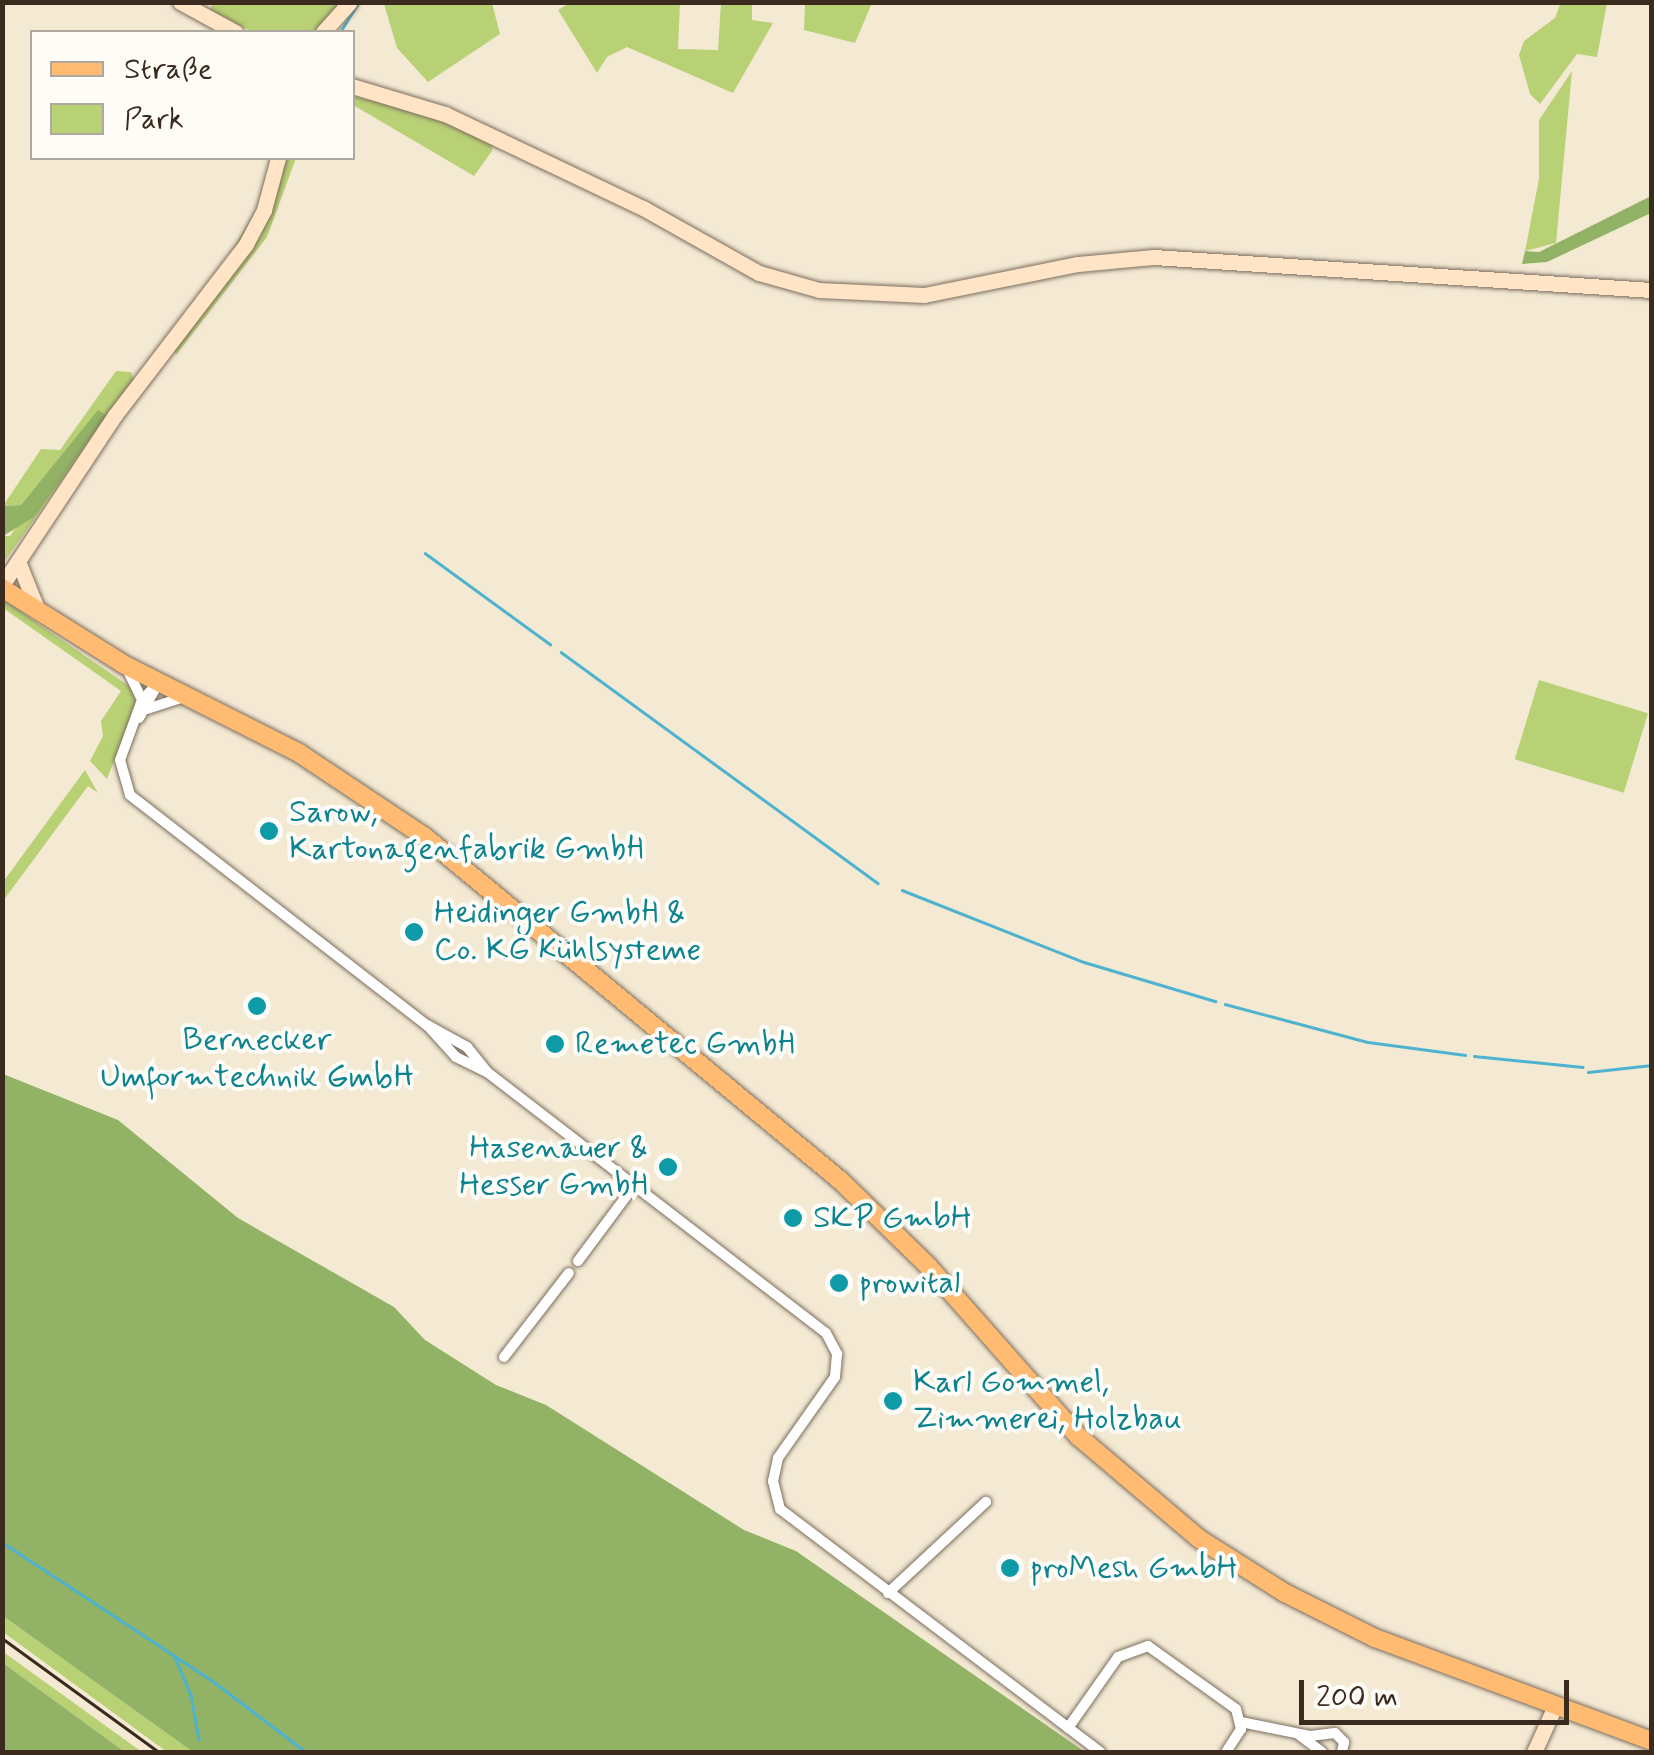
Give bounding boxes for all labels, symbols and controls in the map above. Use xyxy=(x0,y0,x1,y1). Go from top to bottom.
legend xyxy=(30,30,355,160)
text: Straße xyxy=(124,50,212,89)
text: Park xyxy=(124,100,184,139)
place label: Sarow, Kartonagenfabrik GmbH xyxy=(289,794,644,869)
marker: Sarow, Kartonagenfabrik GmbH xyxy=(258,820,280,842)
place label: Heidinger GmbH & Co. KG Kühlsysteme xyxy=(434,895,705,970)
marker: Heidinger GmbH & Co. KG Kühlsysteme xyxy=(403,921,425,943)
marker: Bernecker Umformtechnik GmbH xyxy=(246,995,268,1017)
place label: Bernecker Umformtechnik GmbH xyxy=(99,1022,415,1097)
place label: Remetec GmbH xyxy=(575,1025,795,1063)
marker: Remetec GmbH xyxy=(544,1033,566,1055)
place label: Hasenauer & Hesser GmbH xyxy=(459,1130,648,1205)
marker: Hasenauer & Hesser GmbH xyxy=(657,1156,679,1178)
place label: SKP GmbH xyxy=(813,1199,972,1237)
marker: SKP GmbH xyxy=(782,1207,804,1229)
place label: prowital xyxy=(859,1264,960,1302)
marker: prowital xyxy=(828,1272,850,1294)
place label: Karl Gommel, Zimmerei, Holzbau xyxy=(913,1364,1182,1439)
marker: Karl Gommel, Zimmerei, Holzbau xyxy=(882,1390,904,1412)
place label: proMesh GmbH xyxy=(1030,1549,1237,1587)
marker: proMesh GmbH xyxy=(999,1557,1021,1579)
scale bar xyxy=(1304,1660,1574,1722)
text: 200 m xyxy=(1316,1678,1398,1717)

